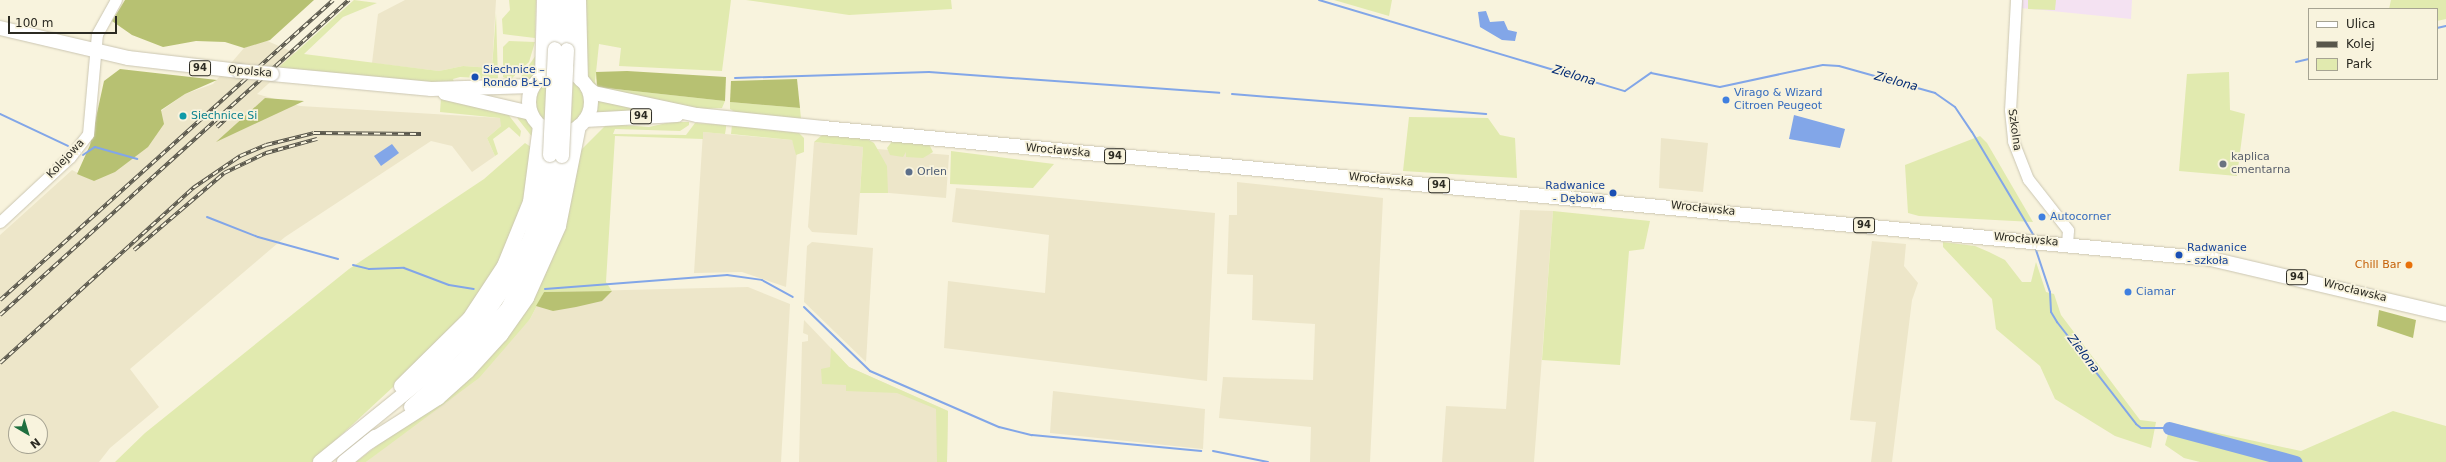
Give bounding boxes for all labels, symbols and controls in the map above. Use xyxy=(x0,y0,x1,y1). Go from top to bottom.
scale bar xyxy=(10,8,119,34)
legend xyxy=(2308,8,2438,80)
text: 100 m xyxy=(15,16,53,30)
text: Ulica xyxy=(2346,17,2375,31)
text: Kolej xyxy=(2346,37,2375,51)
text: Park xyxy=(2346,57,2372,71)
road number: 94 xyxy=(189,60,211,76)
water label: Zielona xyxy=(1551,63,1597,89)
street label: Opolska xyxy=(227,64,273,80)
place label: Siechnice – Rondo B-Ł-D xyxy=(483,64,551,90)
water label: Zielona xyxy=(1873,69,1919,95)
marker: Siechnice – Rondo B-Ł-D xyxy=(470,72,480,82)
place label: Virago & Wizard Citroen Peugeot xyxy=(1734,87,1822,113)
marker: Virago & Wizard Citroen Peugeot xyxy=(1721,95,1731,105)
road number: 94 xyxy=(630,108,652,124)
street label: Szkolna xyxy=(2005,108,2023,152)
place label: Siechnice Si xyxy=(191,109,257,123)
marker: Siechnice Si xyxy=(178,111,188,121)
street label: Kolejowa xyxy=(45,137,87,181)
street label: Wrocławska xyxy=(1025,142,1091,160)
road number: 94 xyxy=(1104,148,1126,164)
place label: kaplica cmentarna xyxy=(2231,151,2291,177)
marker: kaplica cmentarna xyxy=(2218,159,2228,169)
place label: Orlen xyxy=(917,165,947,179)
marker: Orlen xyxy=(904,167,914,177)
street label: Wrocławska xyxy=(1348,171,1414,189)
road number: 94 xyxy=(1428,177,1450,193)
place label: Radwanice - Dębowa xyxy=(1545,180,1605,206)
marker: Radwanice - Dębowa xyxy=(1608,188,1618,198)
street label: Wrocławska xyxy=(1670,199,1736,219)
place label: Autocorner xyxy=(2050,210,2111,224)
marker: Autocorner xyxy=(2037,212,2047,222)
road number: 94 xyxy=(1853,217,1875,233)
street label: Wrocławska xyxy=(1993,231,2059,249)
place label: Radwanice - szkoła xyxy=(2187,242,2247,268)
marker: Radwanice - szkoła xyxy=(2174,250,2184,260)
place label: Chill Bar xyxy=(2355,258,2401,272)
marker: Chill Bar xyxy=(2404,260,2414,270)
road number: 94 xyxy=(2286,269,2308,285)
street label: Wrocławska xyxy=(2322,277,2388,305)
place label: Ciamar xyxy=(2136,285,2175,299)
marker: Ciamar xyxy=(2123,287,2133,297)
water label: Zielona xyxy=(2064,332,2102,376)
north arrow xyxy=(8,414,48,454)
text: N xyxy=(27,435,43,451)

